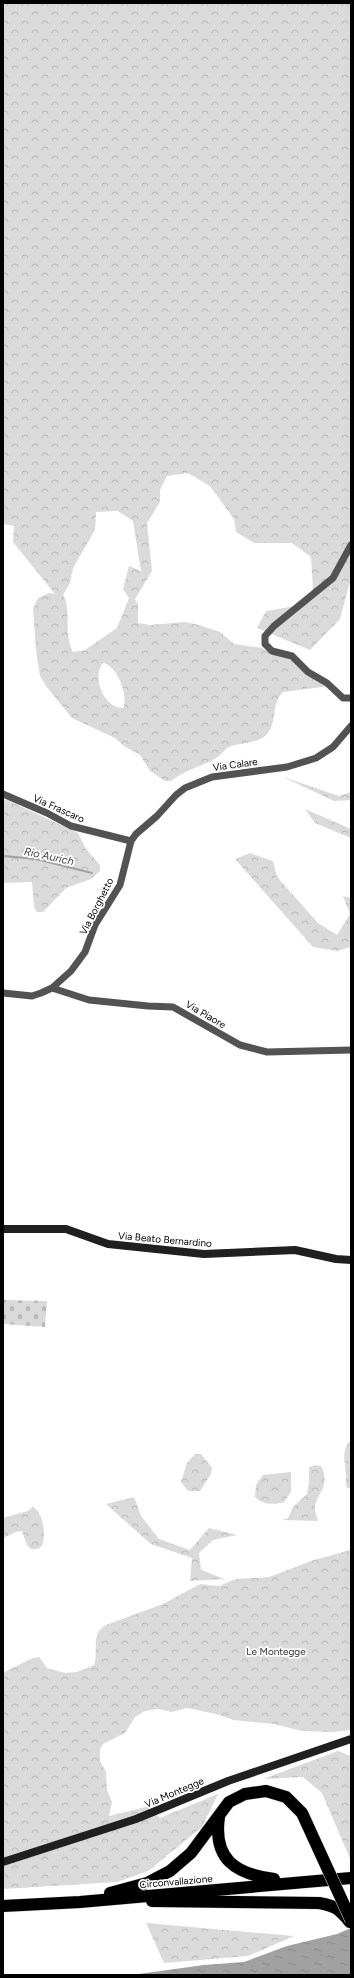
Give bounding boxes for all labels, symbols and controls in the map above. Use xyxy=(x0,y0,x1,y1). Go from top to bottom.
street label: Via Calare xyxy=(212,755,259,774)
street label: Via Frascaro xyxy=(31,791,87,826)
water label: Rio Aurich xyxy=(23,845,75,868)
street label: Via Borghetto xyxy=(76,875,116,937)
street label: Via Piaore xyxy=(183,998,229,1031)
street label: Via Beato Bernardino xyxy=(118,1229,213,1250)
park label: Le Montegge xyxy=(246,1645,306,1658)
street label: Via Montegge xyxy=(143,1774,206,1811)
street label: Circonvallazione xyxy=(139,1872,214,1891)

